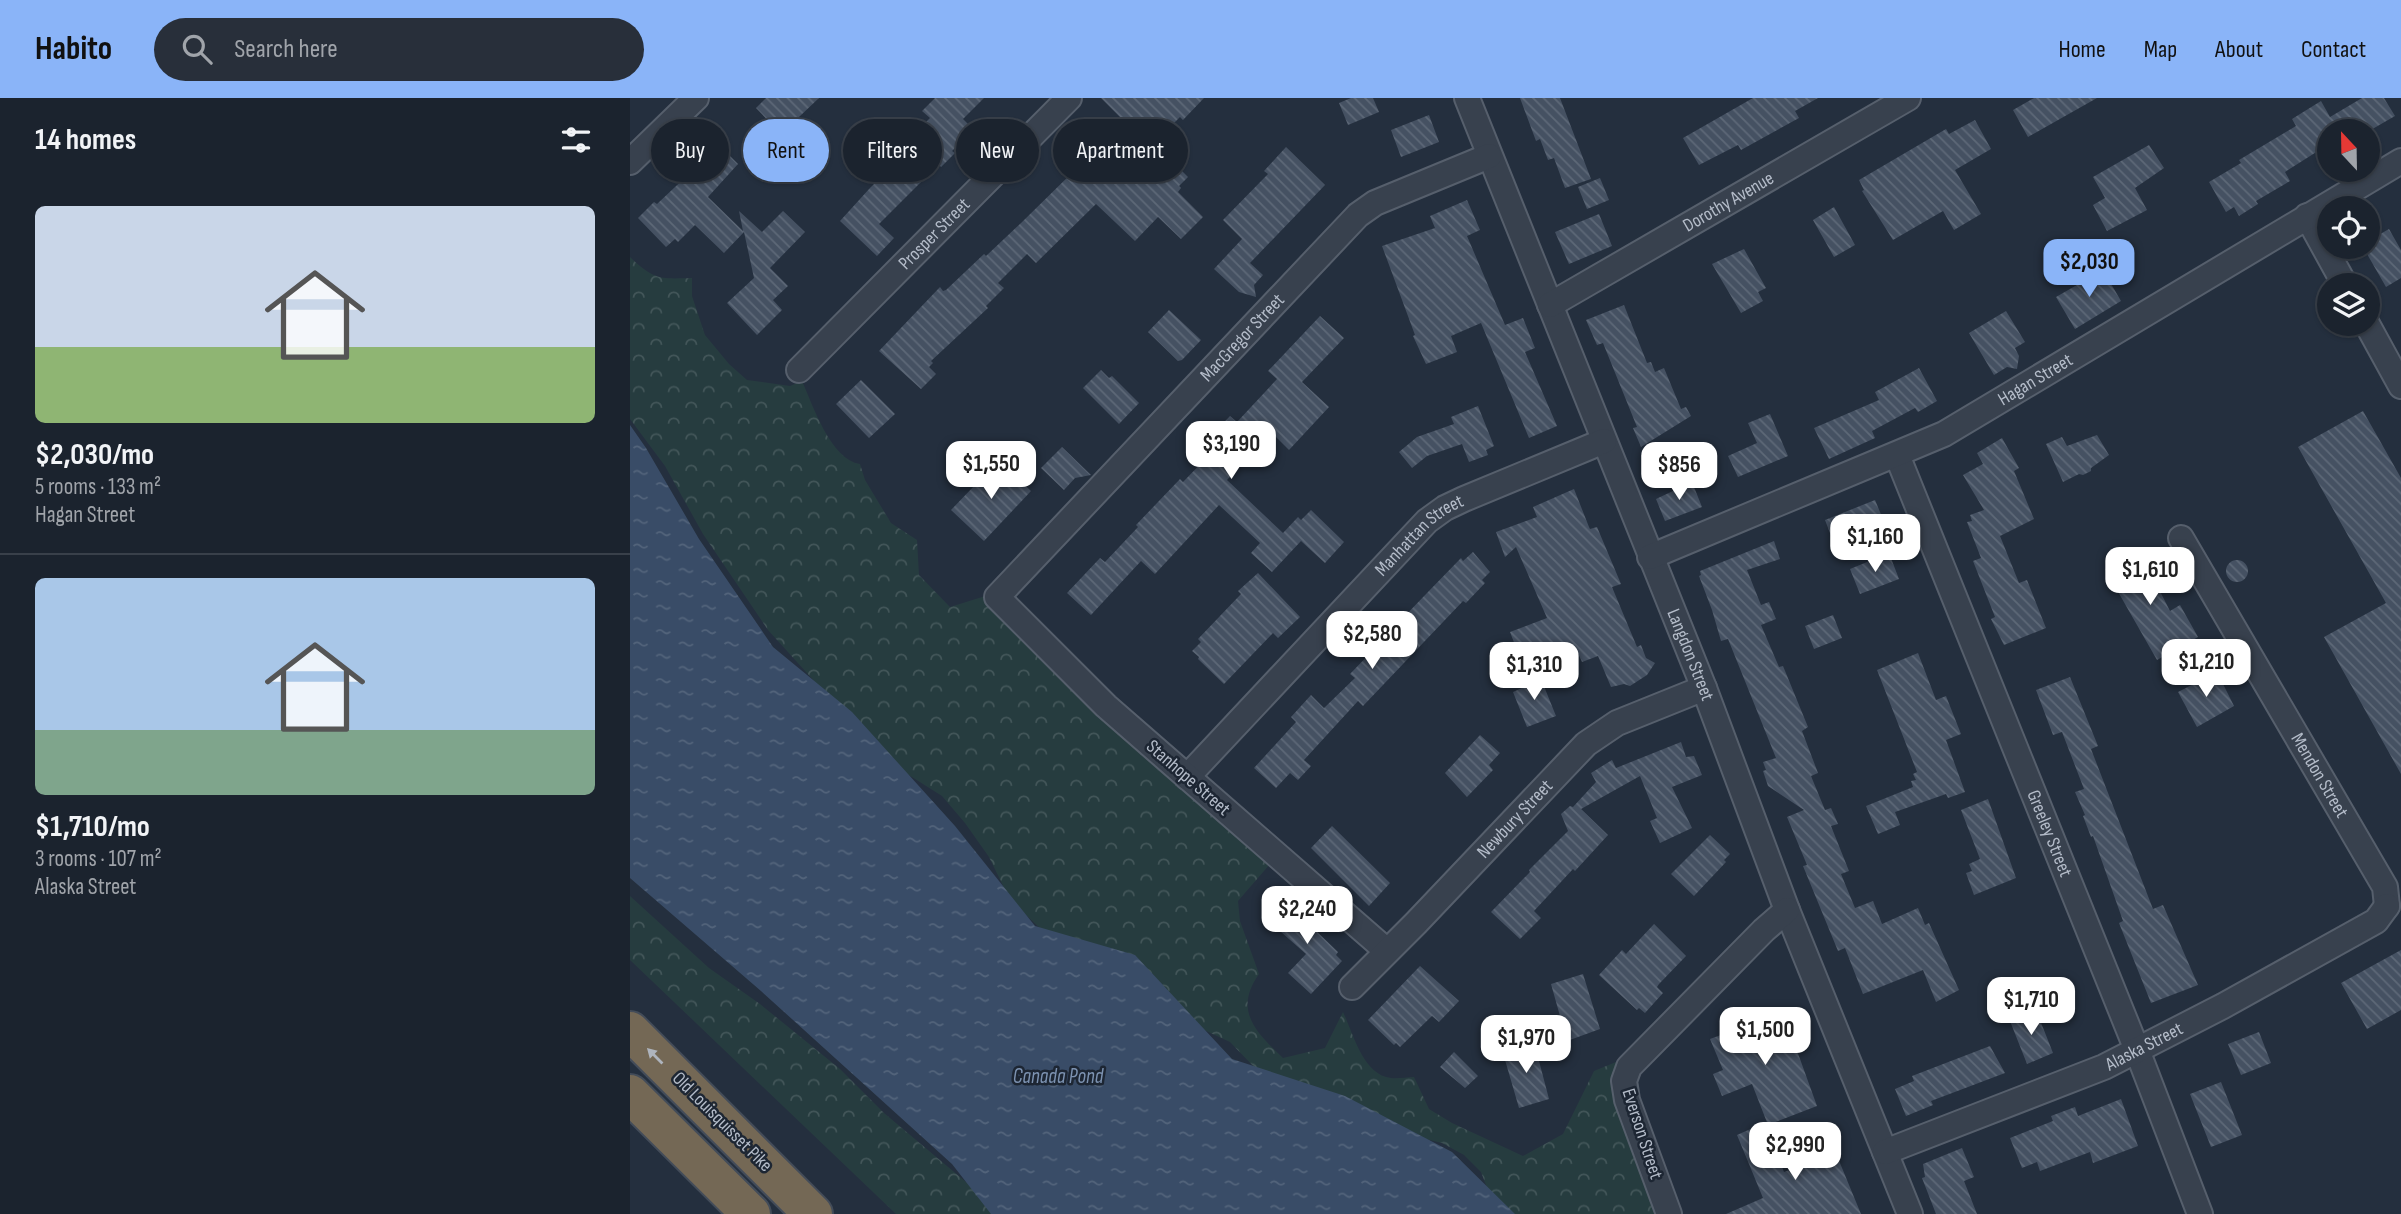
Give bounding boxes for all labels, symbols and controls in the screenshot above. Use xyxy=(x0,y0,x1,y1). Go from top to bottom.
search box xyxy=(154,18,644,81)
text: Habito xyxy=(35,29,112,69)
icon: search xyxy=(178,30,216,68)
text: Search here xyxy=(234,34,338,65)
text: Home xyxy=(2058,35,2106,64)
text: Map xyxy=(2144,35,2177,64)
text: About xyxy=(2215,35,2263,64)
text: Contact xyxy=(2301,35,2366,64)
chip: Buy xyxy=(651,119,729,182)
chip: Rent xyxy=(743,119,829,182)
chip: Filters xyxy=(843,119,942,182)
chip: New xyxy=(956,119,1039,182)
chip: Apartment xyxy=(1053,119,1188,182)
north arrow xyxy=(2317,119,2380,182)
map controls xyxy=(2317,119,2380,336)
icon: filters xyxy=(557,121,595,159)
text: 14 homes xyxy=(35,122,136,158)
street label: Dorothy Avenue xyxy=(1679,167,1778,237)
street label: Prosper Street xyxy=(894,193,975,274)
button: locate xyxy=(2317,196,2380,259)
pin: $2,030 xyxy=(2032,240,2146,299)
text: $2,030 xyxy=(2059,248,2119,276)
icon: home xyxy=(252,252,378,378)
button: layers xyxy=(2317,273,2380,336)
street label: MacGregor Street xyxy=(1195,289,1289,386)
street label: Hagan Street xyxy=(1994,348,2077,411)
pin: $3,190 xyxy=(1174,422,1288,481)
text: $3,190 xyxy=(1202,430,1260,458)
text: $2,030/mo xyxy=(35,437,154,473)
pin: $1,550 xyxy=(934,442,1048,501)
pin: $856 xyxy=(1638,442,1720,502)
text: $1,550 xyxy=(962,450,1020,478)
text: $856 xyxy=(1657,451,1701,479)
text: 5 rooms · 133 m² xyxy=(35,473,161,501)
street label: Manhattan Street xyxy=(1370,489,1467,581)
text: Hagan Street xyxy=(35,501,135,529)
pin: $1,160 xyxy=(1818,514,1932,574)
text: $1,160 xyxy=(1846,523,1904,551)
pin: $1,610 xyxy=(2093,547,2207,607)
text: $1,610 xyxy=(2121,556,2179,584)
street label: Langdon Street xyxy=(1662,605,1719,704)
pin: $2,580 xyxy=(1315,612,1429,671)
text: $2,580 xyxy=(1342,620,1402,648)
icon: home xyxy=(252,624,378,750)
pin: $1,210 xyxy=(2149,640,2263,699)
pin: $1,310 xyxy=(1477,642,1591,702)
text: $1,210 xyxy=(2178,648,2234,676)
text: $1,310 xyxy=(1506,651,1562,679)
street label: Mendon Street xyxy=(2286,729,2354,822)
street label: Stanhope Street xyxy=(1141,735,1235,821)
street label: Newbury Street xyxy=(1472,775,1558,863)
street label: Greeley Street xyxy=(2022,787,2077,880)
text: $1,710/mo xyxy=(35,809,150,845)
text: 3 rooms · 107 m² xyxy=(35,845,162,873)
text: Alaska Street xyxy=(35,873,136,901)
pin: $2,240 xyxy=(1250,886,1364,946)
text: $2,240 xyxy=(1278,895,1336,923)
pin: $1,710 xyxy=(1974,978,2088,1037)
text: $1,710 xyxy=(2003,986,2059,1014)
pin: $1,500 xyxy=(1708,1007,1822,1067)
pin: $1,970 xyxy=(1469,1016,1583,1075)
text: $1,500 xyxy=(1736,1016,1794,1044)
street label: Alaska Street xyxy=(2101,1017,2187,1076)
text: $1,970 xyxy=(1497,1024,1555,1052)
one-way arrow xyxy=(647,1048,664,1064)
water label: Canada Pond xyxy=(1013,1064,1105,1089)
street label: Old Louisquisset Pike xyxy=(667,1067,777,1177)
street label: Everson Street xyxy=(1617,1086,1667,1182)
pin: $2,990 xyxy=(1738,1122,1852,1182)
text: $2,990 xyxy=(1765,1131,1825,1159)

